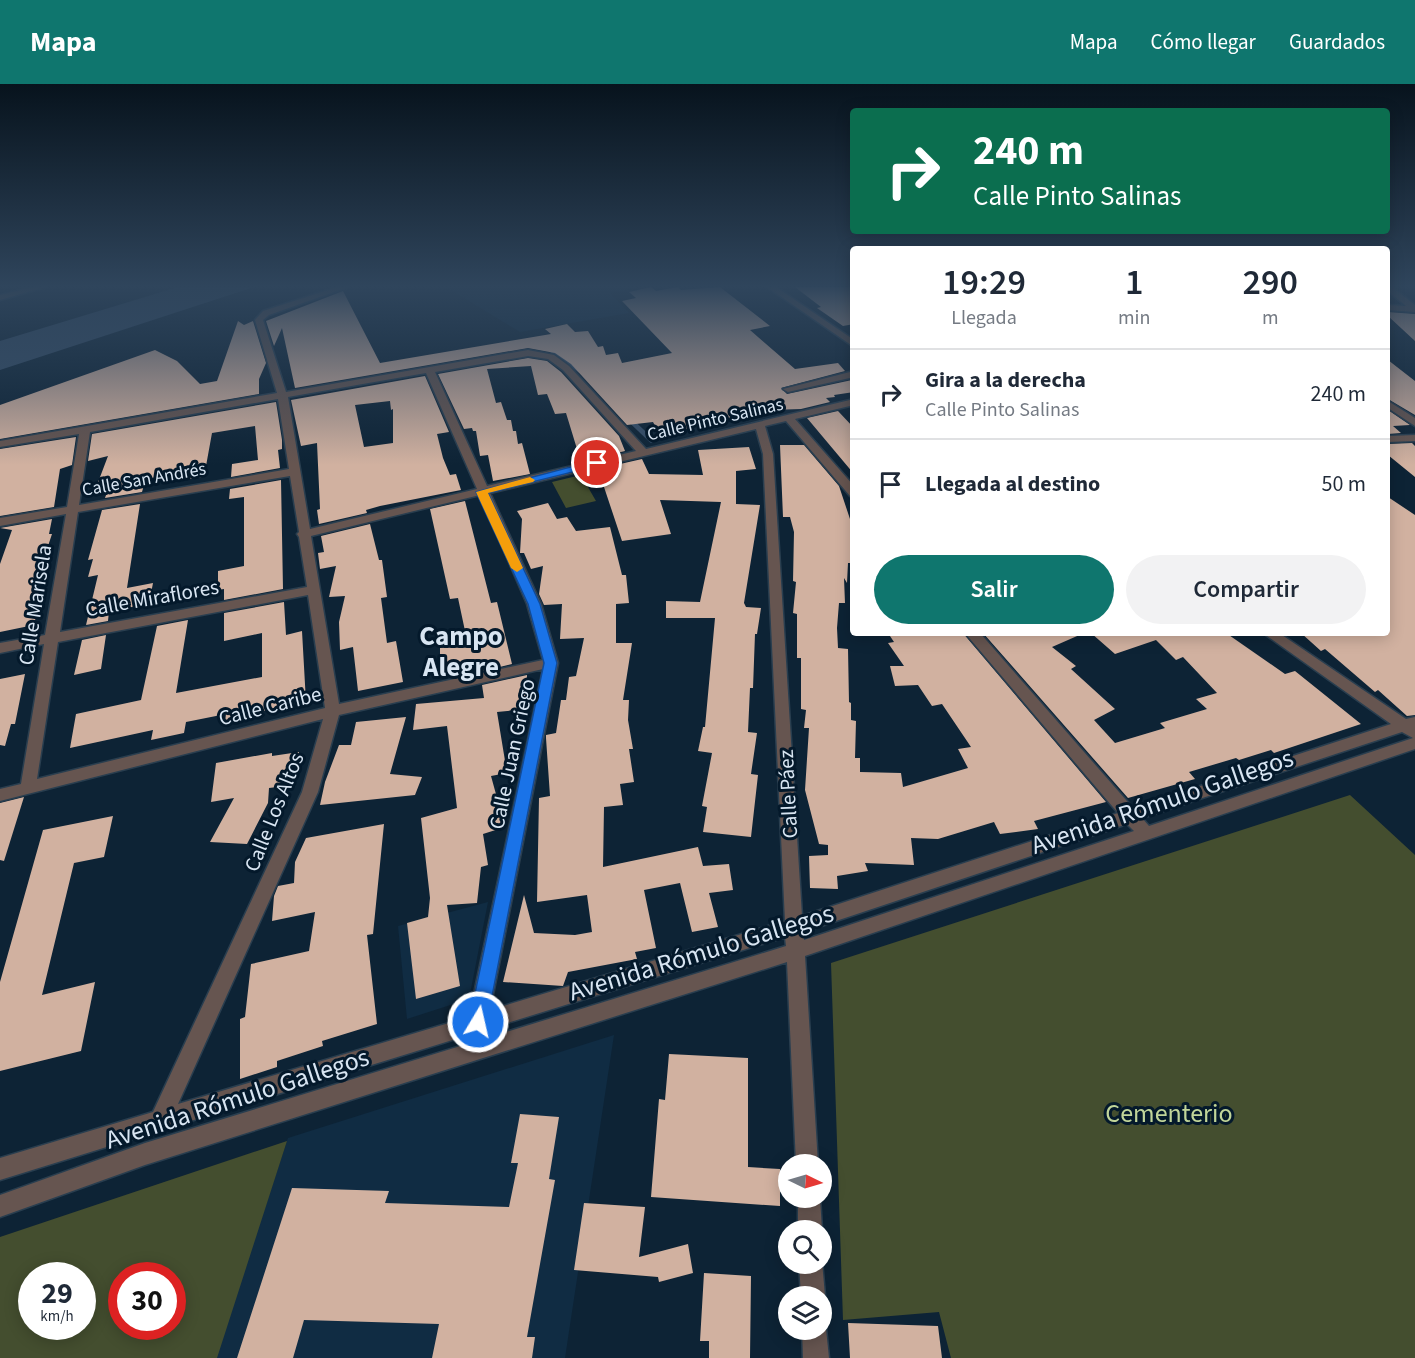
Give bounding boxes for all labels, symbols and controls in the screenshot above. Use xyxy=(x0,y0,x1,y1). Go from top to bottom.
text: Mapa xyxy=(30,22,97,62)
text: Mapa xyxy=(1070,27,1118,57)
text: Cómo llegar xyxy=(1151,27,1256,57)
text: Guardados xyxy=(1289,27,1385,57)
text: 240 m xyxy=(973,121,1084,181)
icon: right xyxy=(874,132,952,210)
text: Calle Pinto Salinas xyxy=(973,177,1181,216)
text: 19:29 xyxy=(942,257,1026,308)
text: 1 xyxy=(1125,257,1143,308)
text: 290 xyxy=(1242,257,1298,308)
text: Llegada xyxy=(951,304,1017,332)
text: min xyxy=(1118,304,1150,332)
text: m xyxy=(1262,304,1278,332)
text: Gira a la derecha xyxy=(925,364,1086,396)
icon: right xyxy=(874,378,907,411)
text: 240 m xyxy=(1311,378,1366,410)
street label: Calle Pinto Salinas xyxy=(645,392,786,447)
text: Calle Pinto Salinas xyxy=(925,396,1079,424)
pin xyxy=(571,437,622,488)
icon: arrive xyxy=(580,446,613,479)
street label: Calle San Andrés xyxy=(80,456,208,503)
icon: arrive xyxy=(874,468,907,501)
text: Llegada al destino xyxy=(925,468,1100,500)
text: 50 m xyxy=(1321,468,1366,500)
street label: Calle Marisela xyxy=(11,543,59,667)
button: Salir xyxy=(874,555,1114,624)
button: Compartir xyxy=(1126,555,1366,624)
street label: Calle Miraflores xyxy=(83,571,221,624)
district label: Campo Alegre xyxy=(419,617,503,687)
street label: Calle Juan Griego xyxy=(481,676,543,832)
street label: Calle Caribe xyxy=(215,679,325,733)
street label: Avenida Rómulo Gallegos xyxy=(1026,739,1298,864)
street label: Calle Los Altos xyxy=(237,748,312,876)
street label: Calle Páez xyxy=(771,749,805,839)
street label: Avenida Rómulo Gallegos xyxy=(564,895,838,1010)
position arrow xyxy=(446,990,510,1054)
street label: Avenida Rómulo Gallegos xyxy=(101,1038,374,1159)
park label: Cementerio xyxy=(1105,1095,1233,1132)
north arrow xyxy=(778,1154,832,1208)
map controls xyxy=(778,1154,832,1340)
button: search xyxy=(778,1220,832,1274)
speed limit sign: 30 xyxy=(108,1262,186,1340)
text: 29 xyxy=(41,1272,73,1315)
button: layers xyxy=(778,1286,832,1340)
text: km/h xyxy=(40,1306,74,1327)

